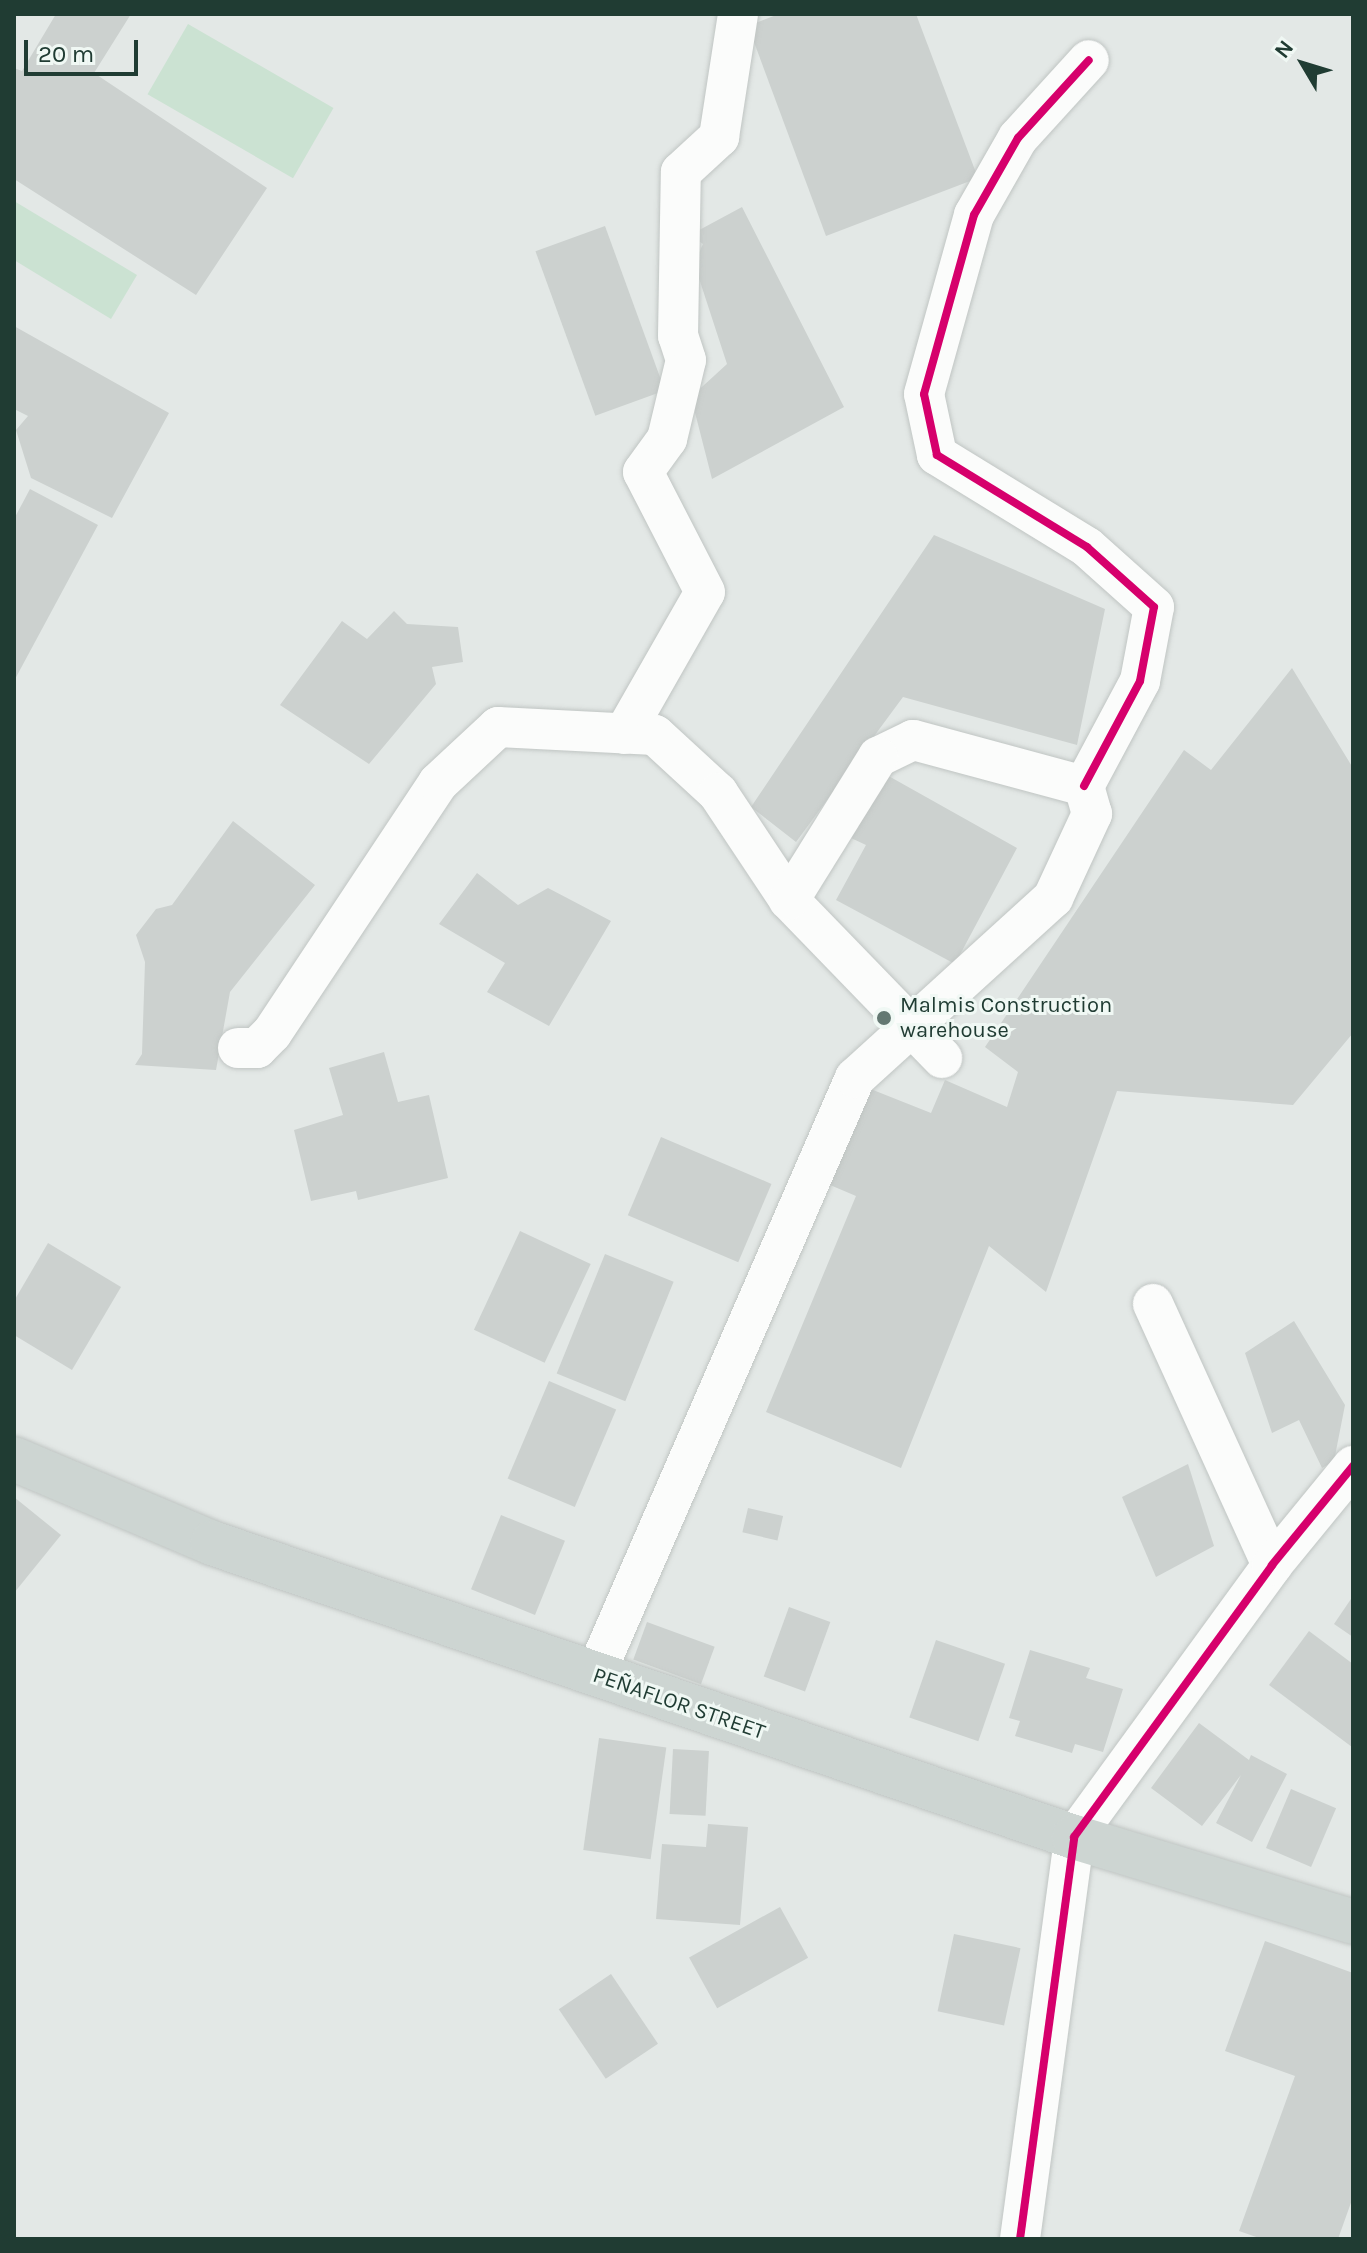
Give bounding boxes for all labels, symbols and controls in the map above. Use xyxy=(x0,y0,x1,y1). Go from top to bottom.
scale bar xyxy=(28,24,142,74)
north arrow xyxy=(1263,24,1343,104)
text: N xyxy=(1269,35,1299,63)
text: 20 m xyxy=(38,40,94,68)
place label: Malmis Construction warehouse xyxy=(900,992,1112,1044)
marker: Malmis Construction warehouse xyxy=(875,1009,893,1027)
street label: PEÑAFLOR STREET xyxy=(589,1662,769,1746)

